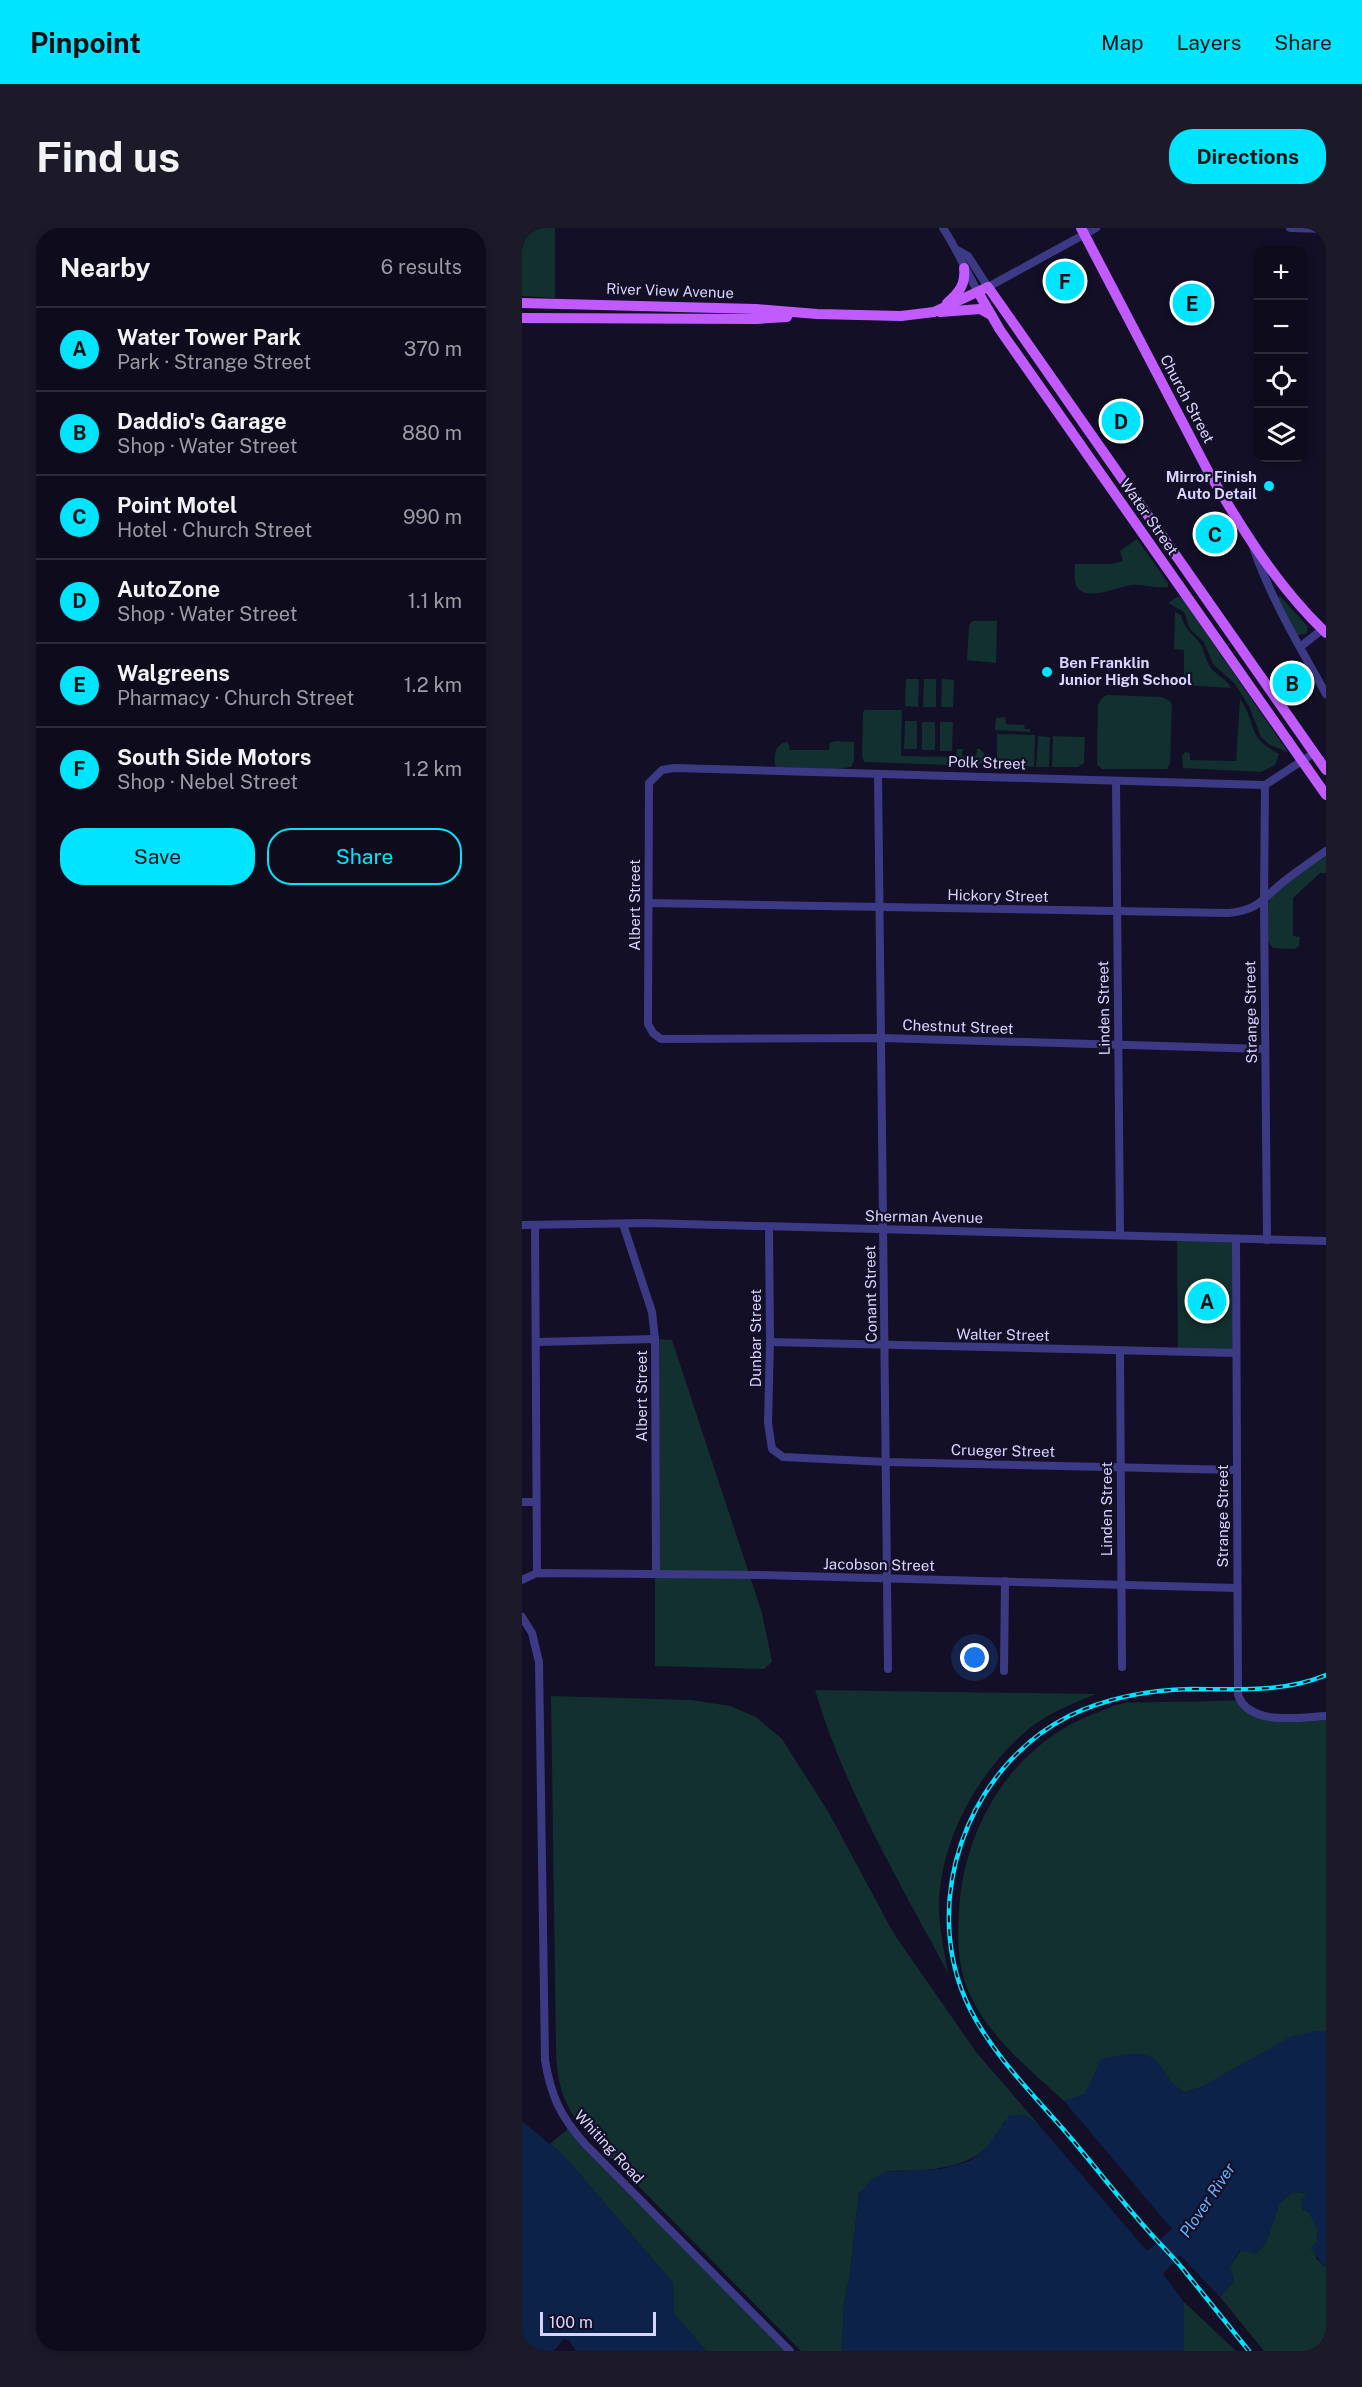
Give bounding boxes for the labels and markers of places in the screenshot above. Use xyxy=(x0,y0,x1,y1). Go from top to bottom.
pin: F xyxy=(1046,259,1084,304)
pin: E xyxy=(1172,280,1212,326)
pin: D xyxy=(1102,398,1140,444)
place label: Mirror Finish Auto Detail xyxy=(1166,468,1257,502)
marker: Mirror Finish Auto Detail xyxy=(1262,479,1276,493)
pin: C xyxy=(1196,512,1234,556)
place label: Ben Franklin Junior High School xyxy=(1059,654,1192,688)
pin: B xyxy=(1272,660,1312,706)
marker: Ben Franklin Junior High School xyxy=(1040,665,1054,679)
pin: A xyxy=(1188,1278,1226,1324)

